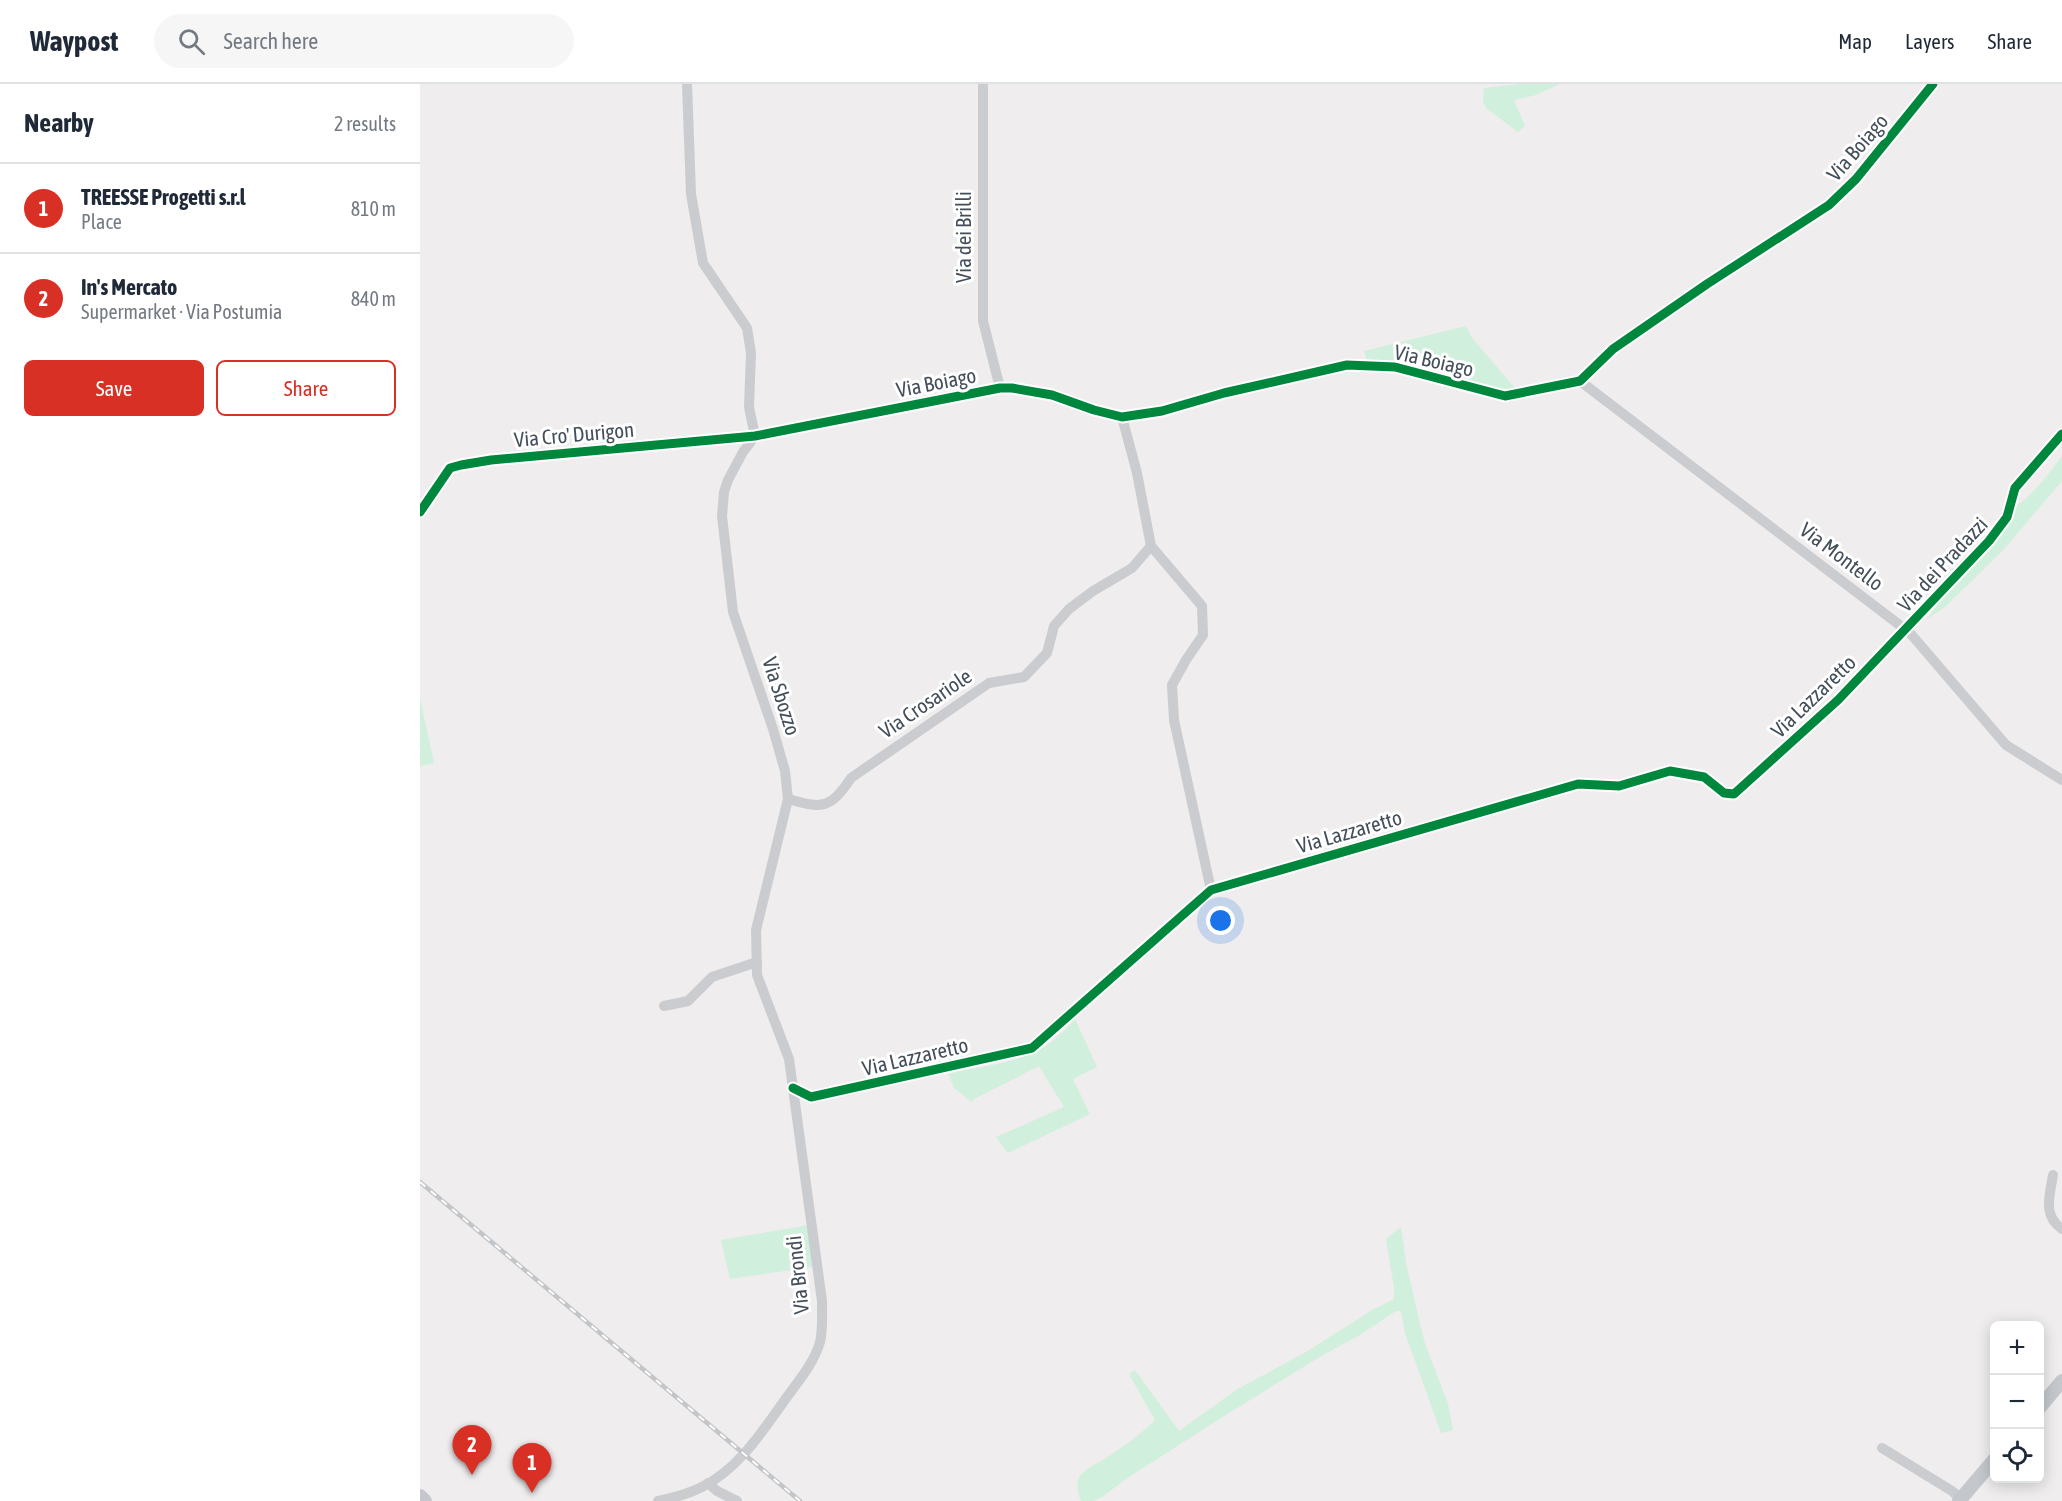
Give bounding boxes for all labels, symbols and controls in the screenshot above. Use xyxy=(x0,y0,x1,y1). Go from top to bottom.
search box xyxy=(154,14,574,68)
text: Waypost xyxy=(30,25,118,57)
icon: search xyxy=(175,25,208,58)
text: Search here xyxy=(223,28,318,54)
text: Map xyxy=(1838,29,1872,53)
text: Layers xyxy=(1905,29,1955,53)
text: Share xyxy=(1988,29,2032,53)
text: Nearby xyxy=(24,108,94,138)
street label: Via Boiago xyxy=(1821,109,1893,185)
text: 2 results xyxy=(334,112,396,135)
text: TREESSE Progetti s.r.l xyxy=(81,184,246,210)
street label: Via dei Brilli xyxy=(951,191,975,283)
text: 1 xyxy=(39,197,48,220)
text: 810 m xyxy=(351,197,396,220)
text: Place xyxy=(81,210,122,233)
text: In's Mercato xyxy=(81,274,177,300)
text: 2 xyxy=(39,287,48,310)
text: 840 m xyxy=(351,287,396,310)
text: Supermarket · Via Postumia xyxy=(81,300,282,323)
street label: Via Boiago xyxy=(1392,339,1476,381)
button: Save xyxy=(24,360,204,416)
button: Share xyxy=(216,360,396,416)
street label: Via Boiago xyxy=(894,363,978,401)
street label: Via Cro' Durigon xyxy=(513,417,635,451)
street label: Via dei Pradazzi xyxy=(1892,512,1992,616)
street label: Via Montello xyxy=(1796,517,1888,595)
street label: Via Lazzaretto xyxy=(1766,650,1860,742)
street label: Via Sbozzo xyxy=(758,654,806,738)
street label: Via Crosariole xyxy=(874,663,976,743)
street label: Via Lazzaretto xyxy=(1294,805,1404,857)
your location xyxy=(1206,906,1235,935)
street label: Via Lazzaretto xyxy=(860,1032,970,1080)
street label: Via Brondi xyxy=(781,1235,813,1315)
map controls xyxy=(1990,1321,2044,1483)
button: + xyxy=(1990,1321,2044,1375)
button: − xyxy=(1990,1375,2044,1429)
pin: 2 xyxy=(452,1426,492,1475)
button: locate xyxy=(1990,1429,2044,1483)
pin: 1 xyxy=(512,1444,552,1493)

